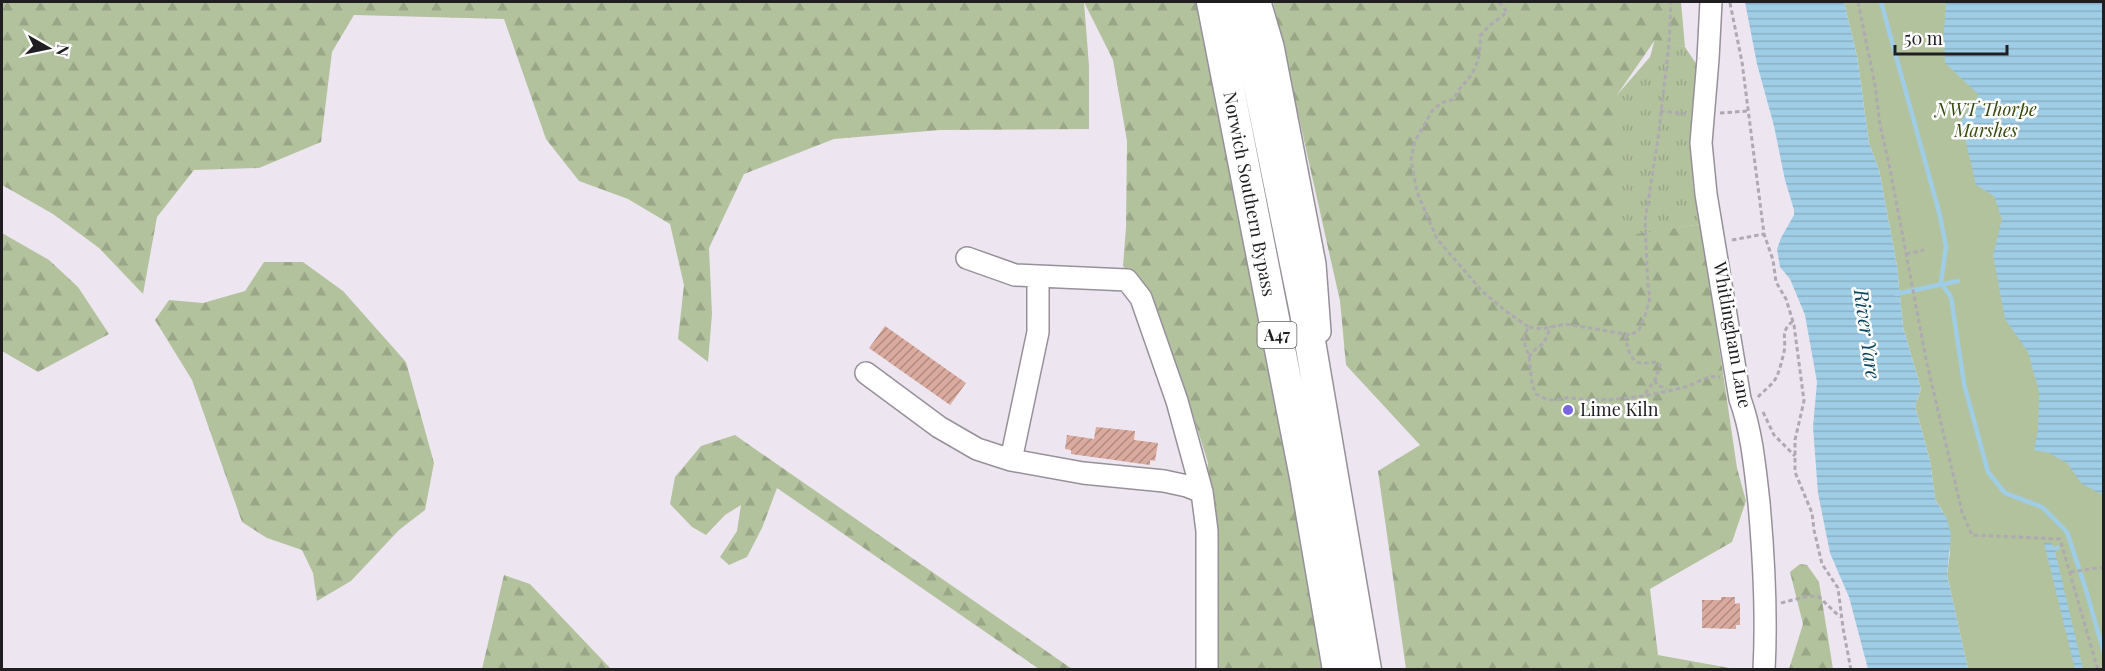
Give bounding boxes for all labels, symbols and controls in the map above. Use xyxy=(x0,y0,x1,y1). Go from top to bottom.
north arrow xyxy=(18,18,78,78)
scale bar xyxy=(1895,18,2008,56)
text: 50 m xyxy=(1904,26,1943,50)
text: N xyxy=(52,43,75,58)
street label: Norwich Southern Bypass xyxy=(1218,89,1282,298)
park label: NWT Thorpe Marshes xyxy=(1933,97,2037,142)
street label: Whitlingham Lane xyxy=(1708,259,1758,410)
water label: River Yare xyxy=(1849,286,1888,381)
road number: A47 xyxy=(1258,322,1296,348)
place label: Lime Kiln xyxy=(1580,397,1659,421)
marker: Lime Kiln xyxy=(1561,403,1575,417)

